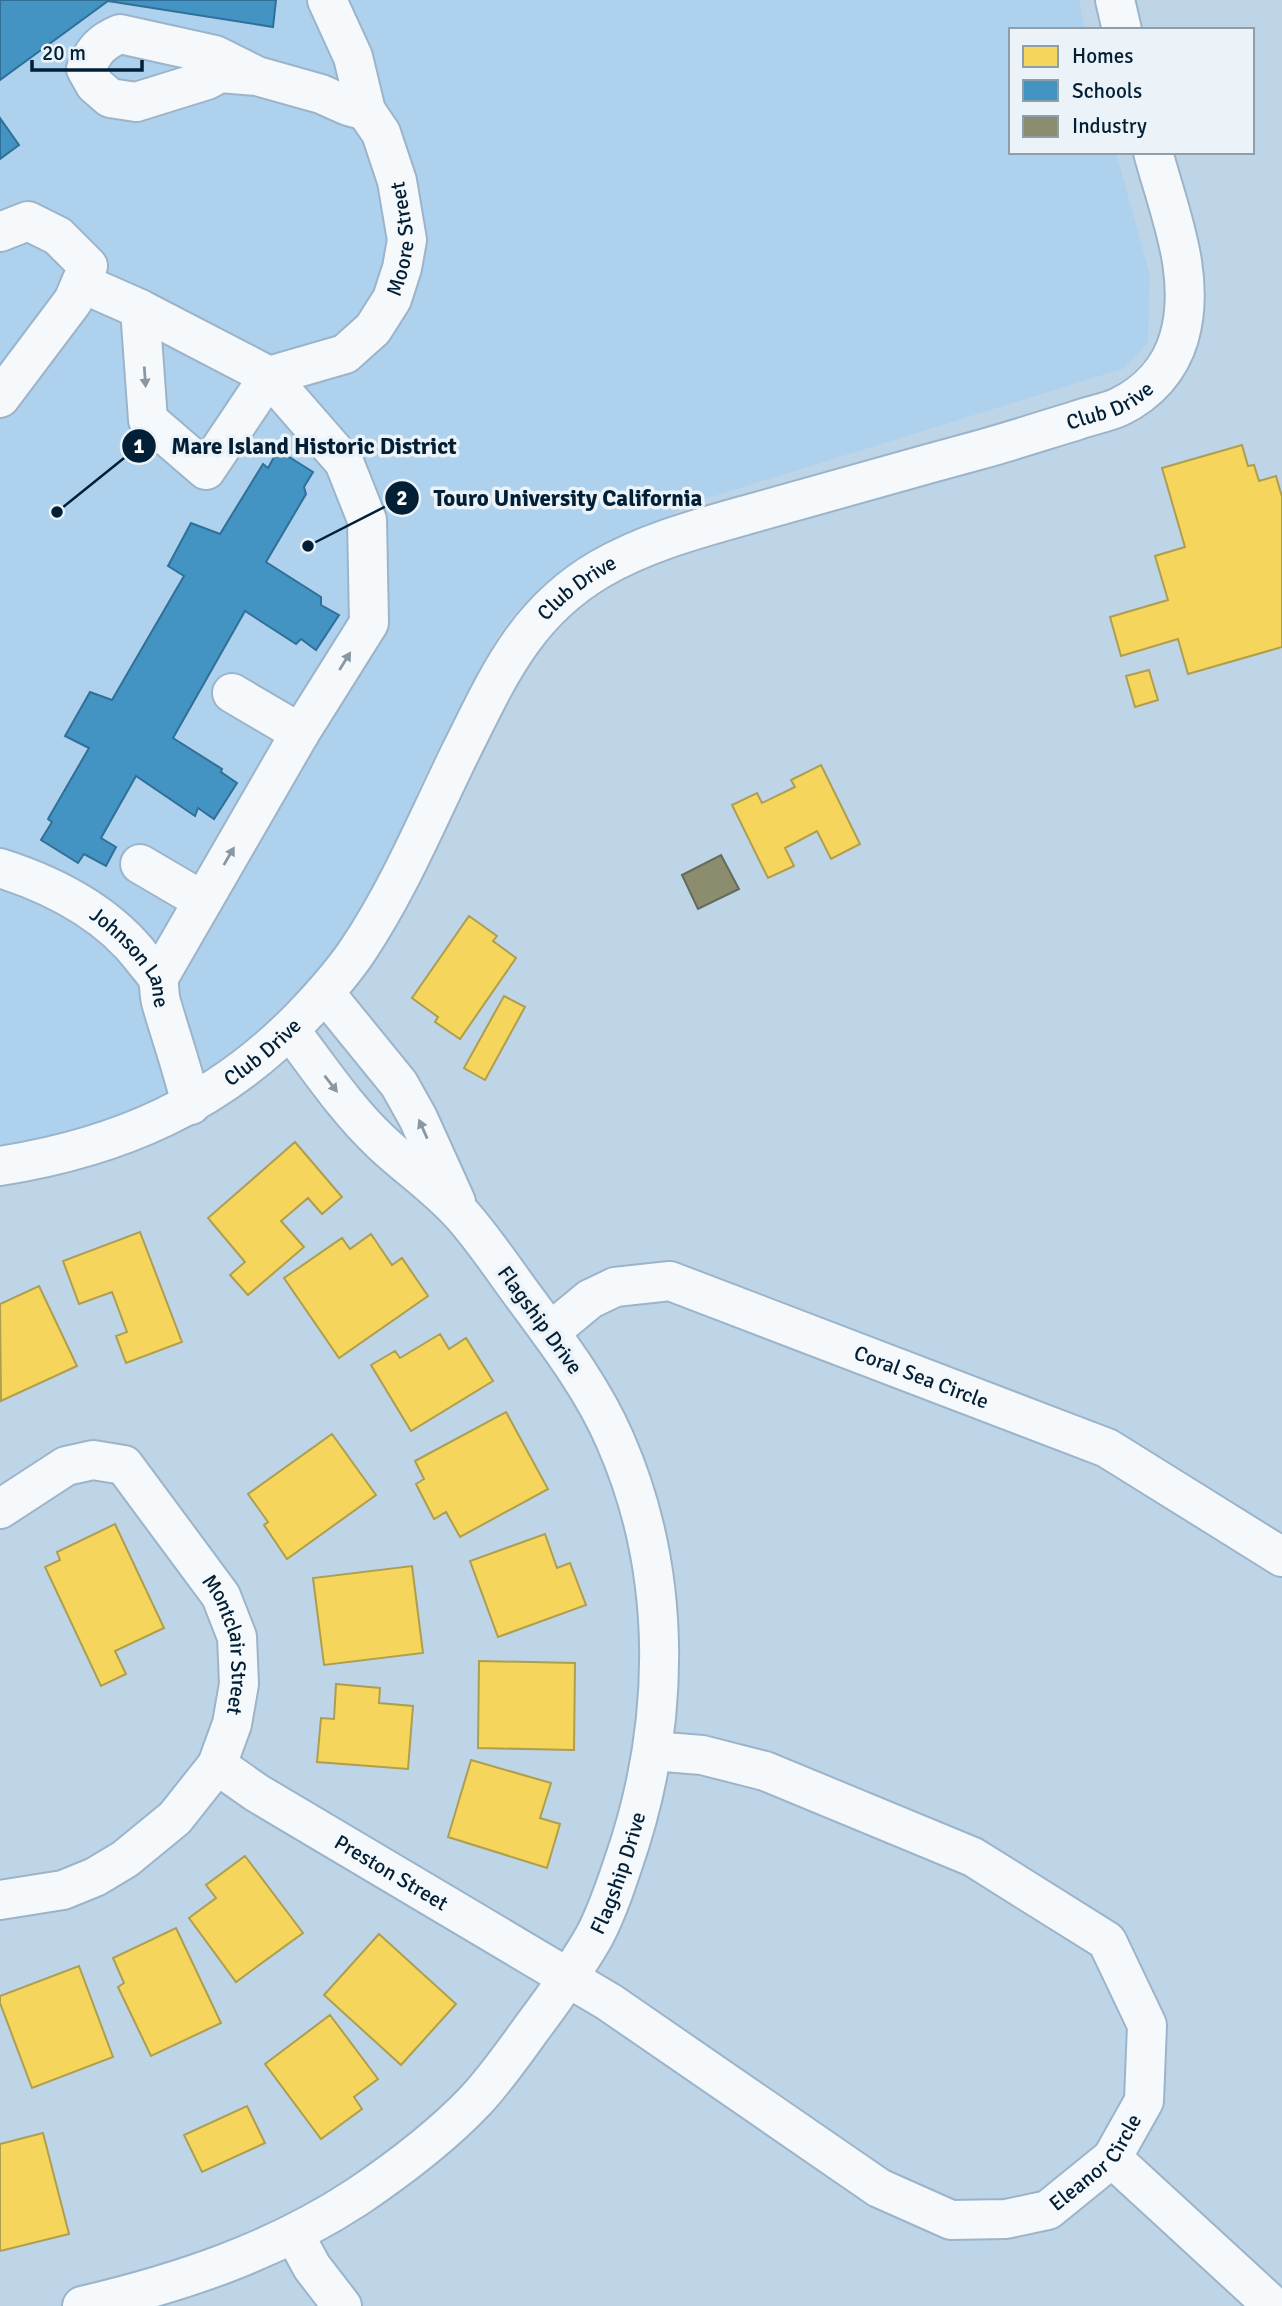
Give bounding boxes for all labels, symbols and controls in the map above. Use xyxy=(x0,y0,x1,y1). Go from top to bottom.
scale bar xyxy=(32,28,142,72)
legend xyxy=(1009,28,1254,154)
text: 20 m xyxy=(42,40,86,66)
text: Homes xyxy=(1072,43,1134,69)
text: Schools xyxy=(1072,78,1142,104)
text: Industry xyxy=(1072,113,1147,139)
street label: Moore Street xyxy=(381,180,420,299)
one-way arrow xyxy=(140,366,151,388)
street label: Club Drive xyxy=(1063,376,1159,436)
callout: Mare Island Historic District xyxy=(122,424,470,468)
text: Mare Island Historic District xyxy=(171,432,457,461)
text: 1 xyxy=(133,433,145,459)
callout: Touro University California xyxy=(385,476,717,520)
text: Touro University California xyxy=(434,484,703,513)
text: 2 xyxy=(396,485,408,511)
street label: Club Drive xyxy=(532,550,621,626)
one-way arrow xyxy=(339,651,352,671)
one-way arrow xyxy=(223,847,235,866)
street label: Johnson Lane xyxy=(85,901,175,1011)
street label: Club Drive xyxy=(219,1013,306,1092)
one-way arrow xyxy=(324,1075,338,1093)
one-way arrow xyxy=(417,1119,429,1139)
street label: Flagship Drive xyxy=(492,1261,588,1379)
street label: Coral Sea Circle xyxy=(850,1340,992,1415)
street label: Montclair Street xyxy=(196,1569,252,1717)
street label: Flagship Drive xyxy=(584,1809,651,1939)
street label: Preston Street xyxy=(330,1829,453,1916)
street label: Eleanor Circle xyxy=(1044,2109,1147,2217)

